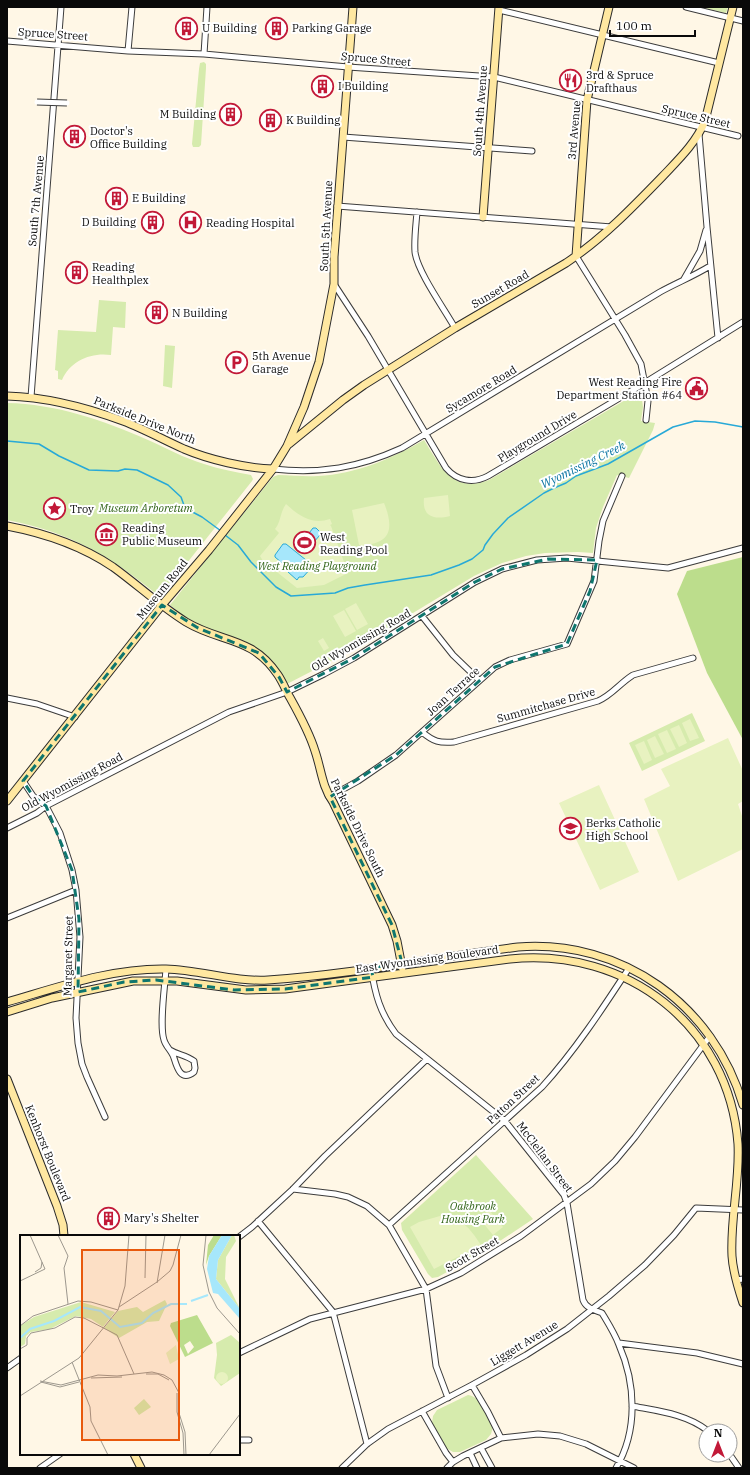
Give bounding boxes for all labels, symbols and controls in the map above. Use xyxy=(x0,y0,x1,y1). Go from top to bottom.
scale bar xyxy=(610,12,695,38)
building icon: U Building xyxy=(174,15,200,41)
building icon: Parking Garage xyxy=(264,15,290,41)
text: 100 m xyxy=(616,18,652,33)
place label: U Building xyxy=(202,21,257,35)
place label: Parking Garage xyxy=(292,21,372,35)
street label: Spruce Street xyxy=(18,25,88,43)
street label: Spruce Street xyxy=(341,49,412,69)
street label: South 4th Avenue xyxy=(470,65,490,157)
restaurant icon: 3rd & Spruce Drafthaus xyxy=(557,68,583,94)
place label: 3rd & Spruce Drafthaus xyxy=(586,68,654,95)
building icon: I Building xyxy=(309,73,335,99)
place label: I Building xyxy=(338,79,388,93)
street label: 3rd Avenue xyxy=(564,100,584,160)
building icon: M Building xyxy=(218,101,244,127)
street label: Spruce Street xyxy=(660,101,732,131)
place label: M Building xyxy=(160,107,216,121)
building icon: K Building xyxy=(258,107,284,133)
place label: K Building xyxy=(286,113,340,127)
building icon: Doctor's Office Building xyxy=(61,124,87,150)
place label: Doctor's Office Building xyxy=(90,124,167,151)
street label: South 7th Avenue xyxy=(25,155,47,247)
street label: South 5th Avenue xyxy=(317,180,335,272)
building icon: E Building xyxy=(103,185,129,211)
place label: E Building xyxy=(132,191,186,205)
building icon: D Building xyxy=(139,209,165,235)
hospital icon: Reading Hospital xyxy=(178,210,204,236)
place label: D Building xyxy=(82,215,136,229)
place label: Reading Hospital xyxy=(206,216,295,230)
building icon: Reading Healthplex xyxy=(63,260,89,286)
place label: Reading Healthplex xyxy=(92,260,149,287)
street label: Sunset Road xyxy=(469,267,532,311)
building icon: N Building xyxy=(143,300,169,326)
place label: N Building xyxy=(172,306,227,320)
parking icon: 5th Avenue Garage xyxy=(224,349,250,375)
place label: 5th Avenue Garage xyxy=(252,349,311,376)
street label: Sycamore Road xyxy=(443,362,519,416)
place label: West Reading Fire Department Station #64 xyxy=(557,375,682,402)
public building icon: West Reading Fire Department Station #64 xyxy=(684,375,710,401)
street label: Parkside Drive North xyxy=(92,393,198,447)
street label: Playground Drive xyxy=(495,407,579,465)
water label: Wyomissing Creek xyxy=(538,437,628,492)
place icon: Troy xyxy=(41,496,67,522)
park label: Museum Arboretum xyxy=(98,501,194,515)
place label: Troy xyxy=(70,502,94,516)
museum icon: Reading Public Museum xyxy=(93,521,119,547)
place label: Reading Public Museum xyxy=(122,521,203,548)
sports icon: West Reading Pool xyxy=(291,530,317,556)
place label: West Reading Pool xyxy=(320,530,387,557)
street label: Museum Road xyxy=(133,556,191,622)
park label: West Reading Playground xyxy=(257,559,378,573)
street label: Old Wyomissing Road xyxy=(309,606,414,674)
street label: Joan Terrace xyxy=(424,663,483,718)
street label: Summitchase Drive xyxy=(495,684,597,726)
street label: Old Wyomissing Road xyxy=(19,749,125,815)
street label: Parkside Drive South xyxy=(328,776,388,880)
school or university icon: Berks Catholic High School xyxy=(558,816,584,842)
place label: Berks Catholic High School xyxy=(586,816,661,843)
street label: Margaret Street xyxy=(60,916,76,996)
street label: East Wyomissing Boulevard xyxy=(355,942,500,976)
street label: Patton Street xyxy=(484,1071,542,1127)
street label: Kenhorst Boulevard xyxy=(22,1103,74,1204)
street label: McClellan Street xyxy=(514,1119,576,1195)
park label: Oakbrook Housing Park xyxy=(440,1199,505,1226)
building icon: Mary's Shelter xyxy=(95,1205,121,1231)
place label: Mary's Shelter xyxy=(124,1211,199,1225)
street label: Scott Street xyxy=(443,1233,501,1275)
inset map xyxy=(20,1235,240,1455)
street label: Liggett Avenue xyxy=(488,1317,561,1369)
north arrow xyxy=(698,1423,738,1463)
text: N xyxy=(714,1426,723,1440)

